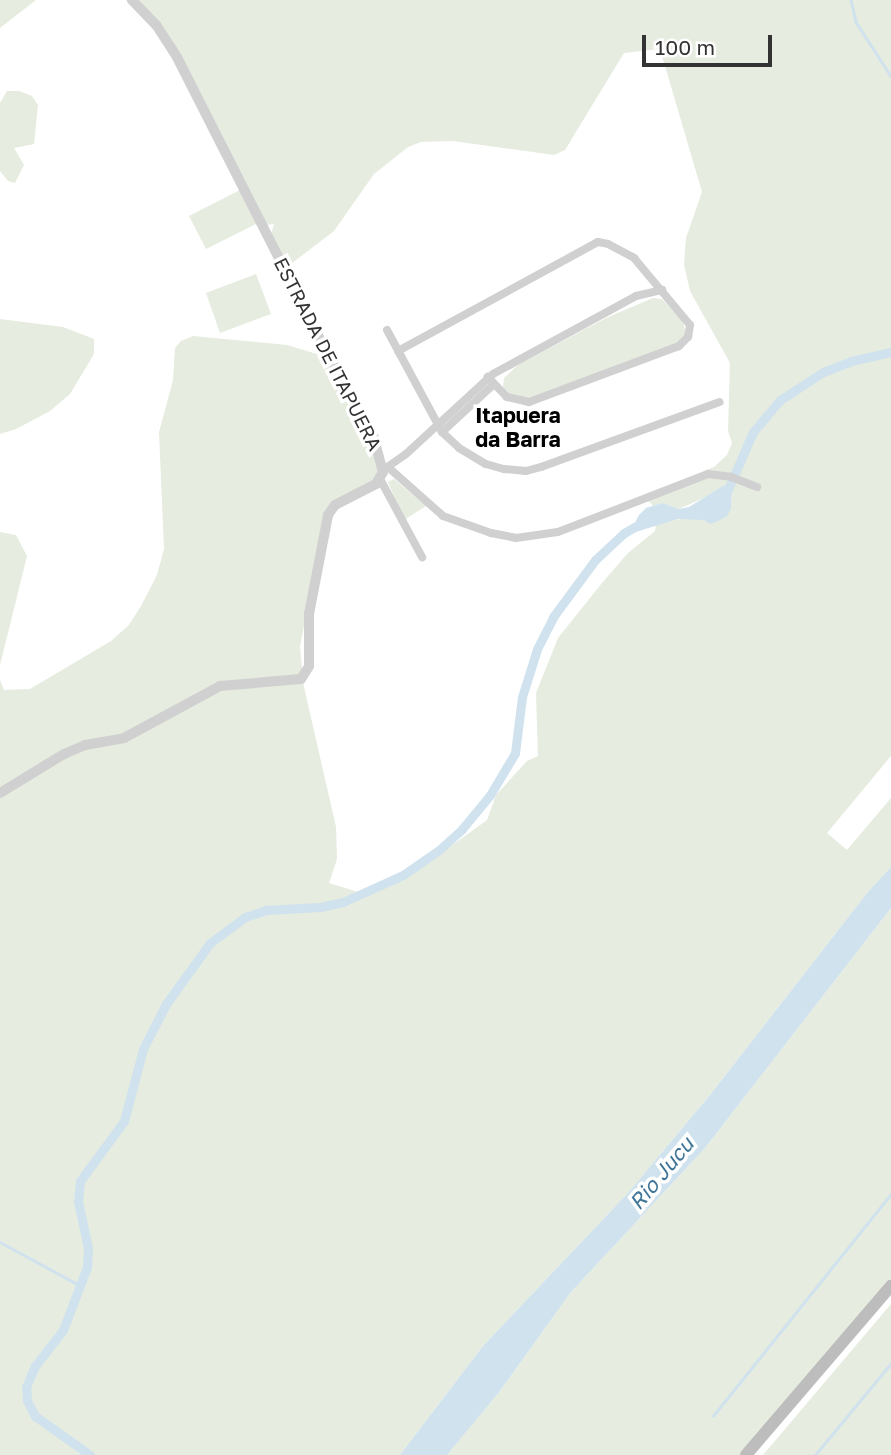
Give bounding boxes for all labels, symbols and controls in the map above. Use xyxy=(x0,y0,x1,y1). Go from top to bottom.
scale bar xyxy=(646,21,776,65)
text: 100 m xyxy=(655,34,715,60)
street label: ESTRADA DE ITAPUERA xyxy=(269,254,387,454)
district label: Itapuera da Barra xyxy=(475,402,561,452)
water label: Rio Jucu xyxy=(624,1132,698,1214)

